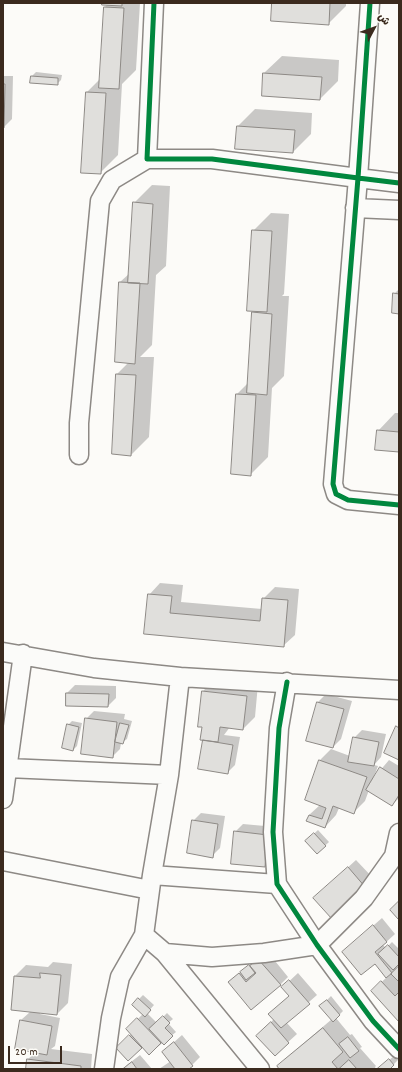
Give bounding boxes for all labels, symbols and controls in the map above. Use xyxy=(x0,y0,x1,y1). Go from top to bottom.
north arrow xyxy=(354,8,394,48)
text: ش xyxy=(373,10,393,30)
scale bar xyxy=(10,1038,64,1064)
text: 20 m xyxy=(15,1044,38,1061)

